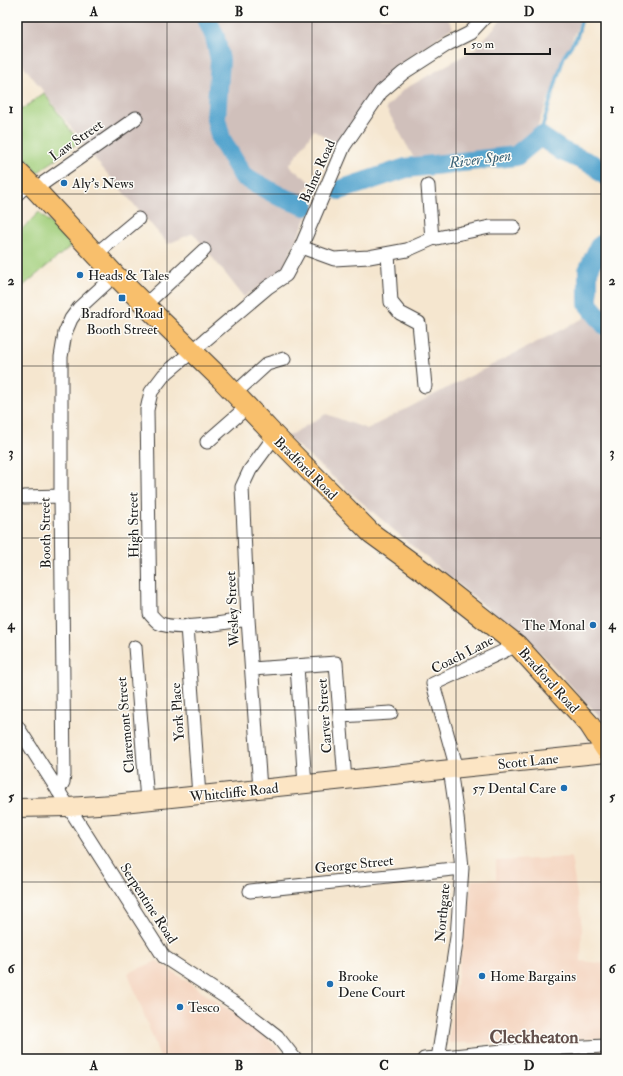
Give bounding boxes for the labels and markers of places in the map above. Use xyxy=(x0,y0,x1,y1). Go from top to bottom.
place label: Aly's News xyxy=(71,175,134,193)
marker: Aly's News xyxy=(59,178,69,188)
place label: Heads & Tales xyxy=(88,267,169,284)
marker: Heads & Tales xyxy=(75,270,85,280)
marker: Bradford Road Booth Street xyxy=(117,293,127,303)
place label: Bradford Road Booth Street xyxy=(81,305,163,338)
place label: The Monal xyxy=(522,617,585,634)
marker: The Monal xyxy=(588,620,598,630)
place label: 57 Dental Care xyxy=(472,780,556,797)
marker: 57 Dental Care xyxy=(559,783,569,793)
place label: Brooke Dene Court xyxy=(338,968,406,1001)
place label: Home Bargains xyxy=(490,968,576,985)
marker: Home Bargains xyxy=(477,971,487,981)
marker: Brooke Dene Court xyxy=(325,979,335,989)
place label: Tesco xyxy=(188,999,220,1016)
marker: Tesco xyxy=(175,1002,185,1012)

